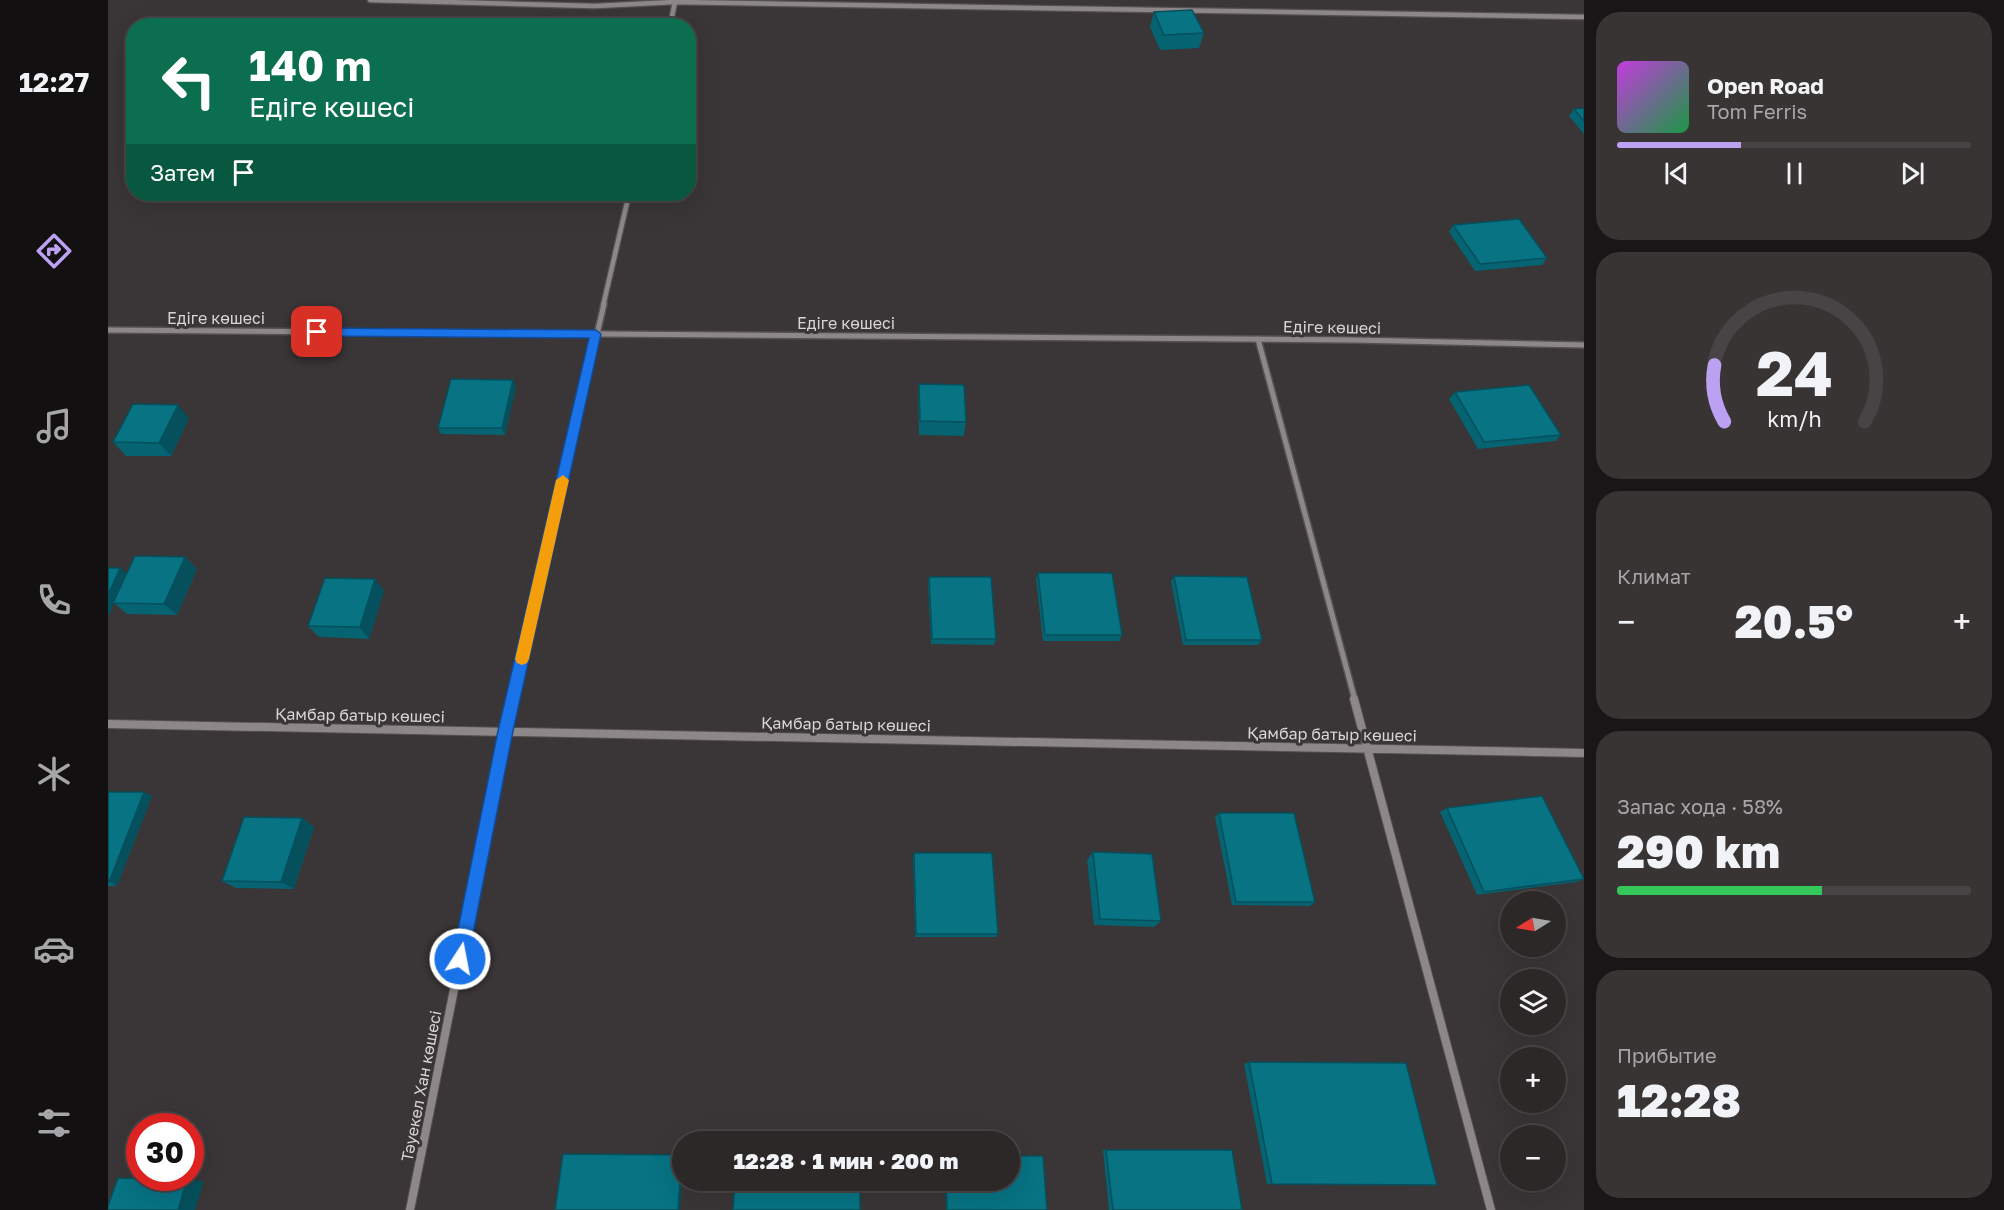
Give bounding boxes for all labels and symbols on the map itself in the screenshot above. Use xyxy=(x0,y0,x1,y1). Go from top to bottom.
pin xyxy=(291,306,342,357)
street label: Едіге көшесі xyxy=(167,308,265,328)
street label: Едіге көшесі xyxy=(797,313,895,333)
street label: Едіге көшесі xyxy=(1283,316,1381,338)
street label: Қамбар батыр көшесі xyxy=(275,704,445,726)
street label: Қамбар батыр көшесі xyxy=(761,713,931,735)
street label: Қамбар батыр көшесі xyxy=(1247,723,1417,745)
north arrow xyxy=(1500,891,1566,957)
position arrow xyxy=(428,927,492,991)
street label: Тәуекел Хан көшесі xyxy=(397,1009,445,1163)
speed limit sign: 30 xyxy=(126,1113,204,1191)

